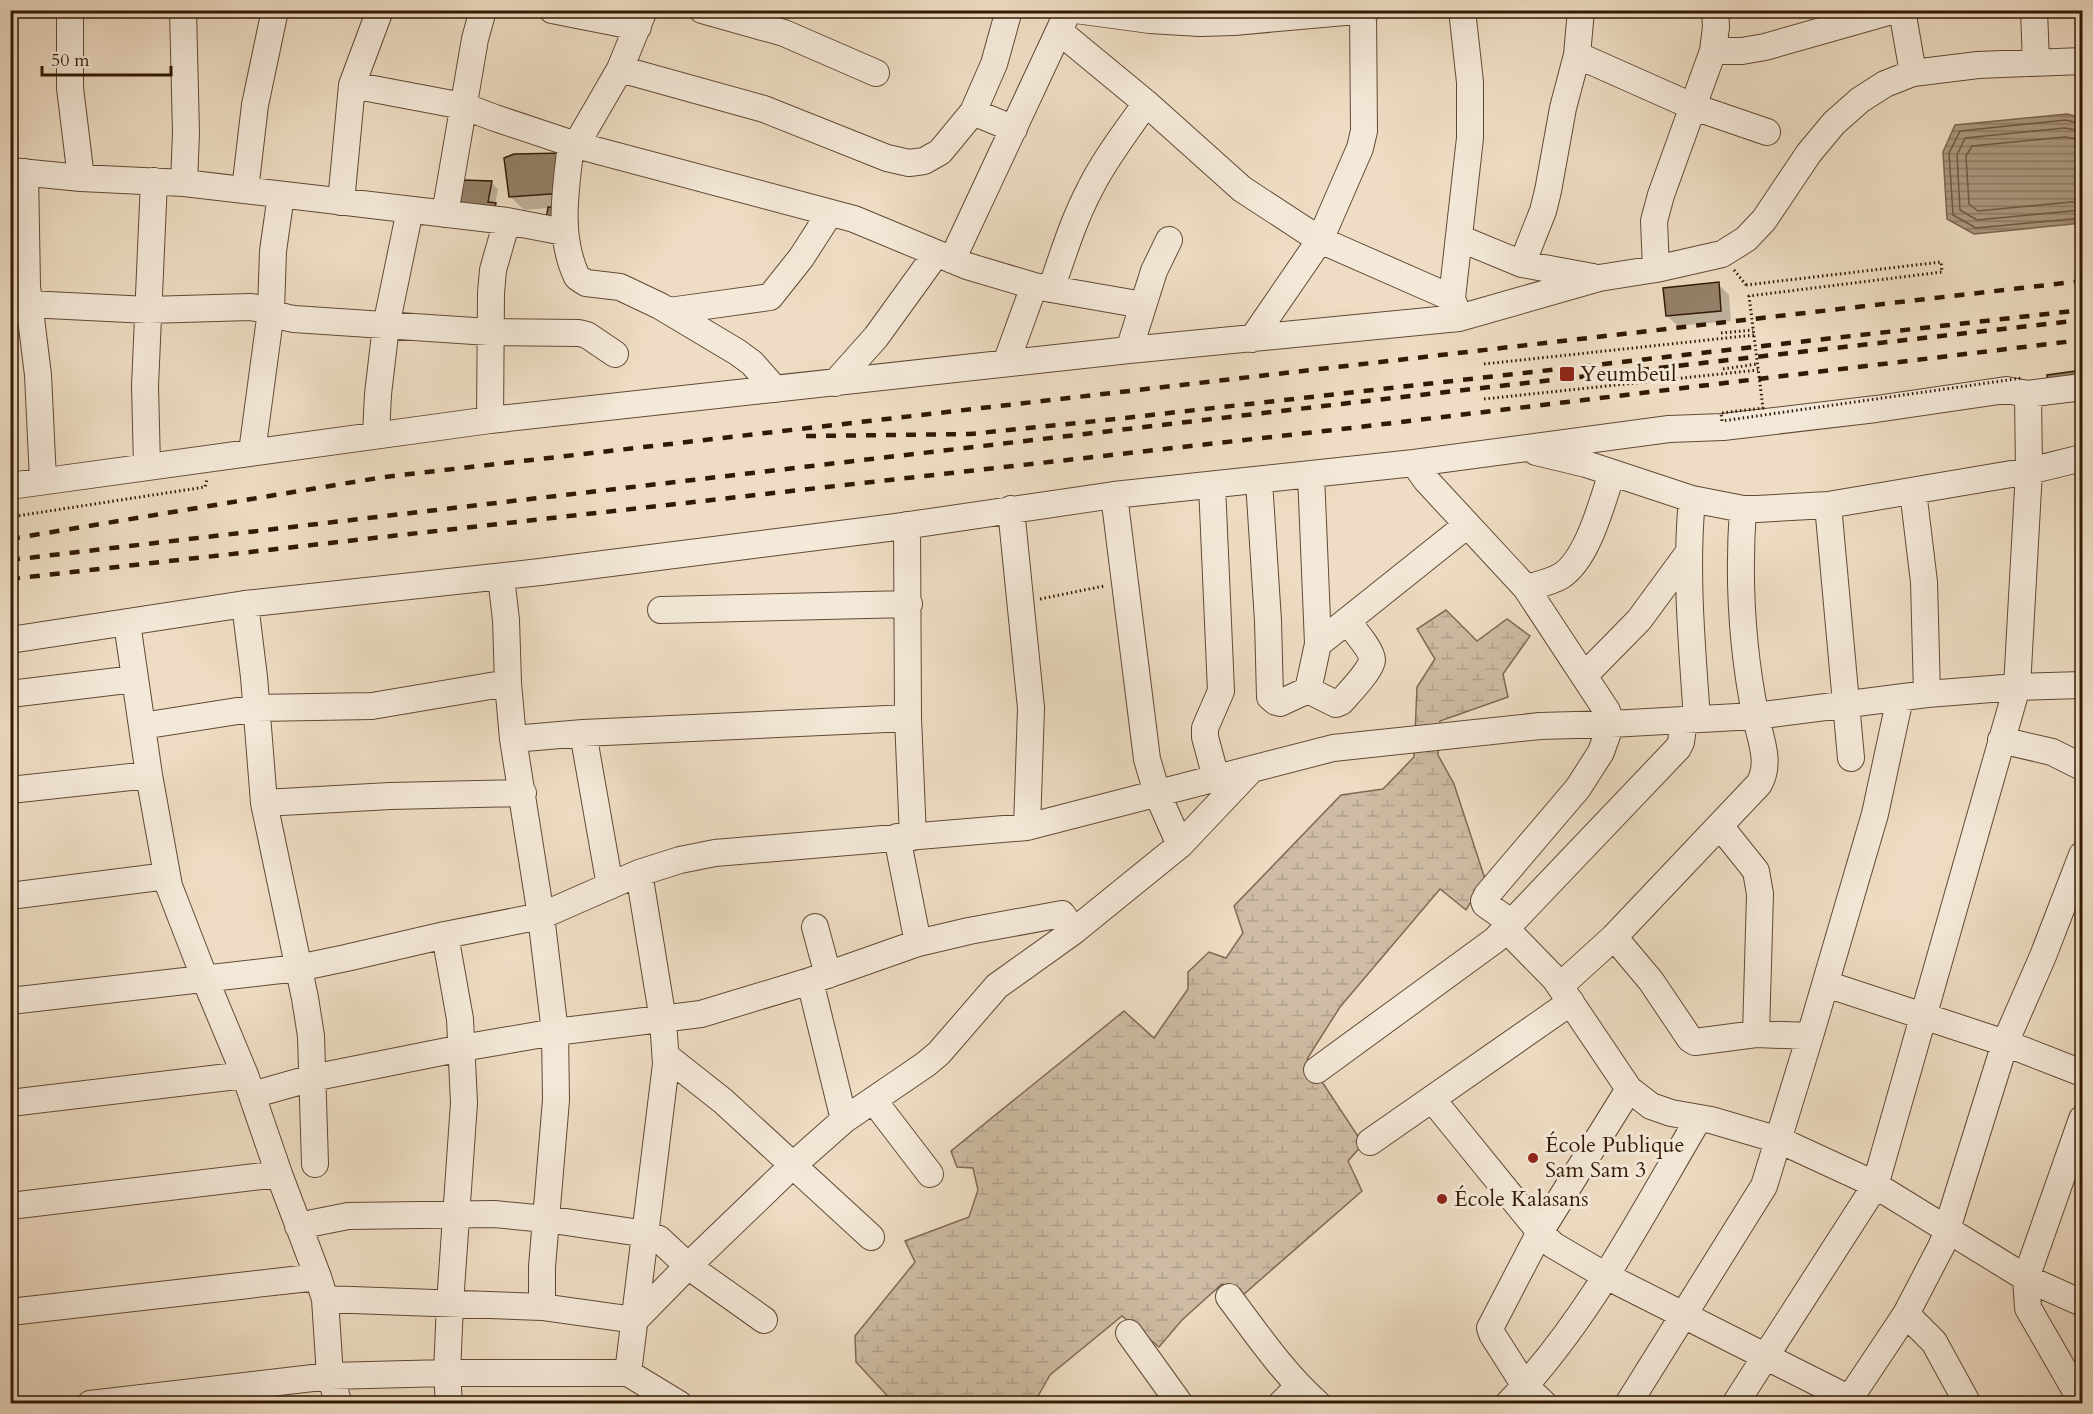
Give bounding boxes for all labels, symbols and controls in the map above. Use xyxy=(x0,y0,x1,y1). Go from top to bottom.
scale bar xyxy=(42,39,171,77)
text: 50 m xyxy=(51,48,90,73)
place label: Yeumbeul xyxy=(1580,359,1677,389)
marker: Yeumbeul xyxy=(1558,365,1576,383)
place label: École Publique Sam Sam 3 xyxy=(1545,1130,1685,1185)
marker: École Publique Sam Sam 3 xyxy=(1526,1151,1540,1165)
place label: École Kalasans xyxy=(1454,1184,1589,1214)
marker: École Kalasans xyxy=(1435,1192,1449,1206)

